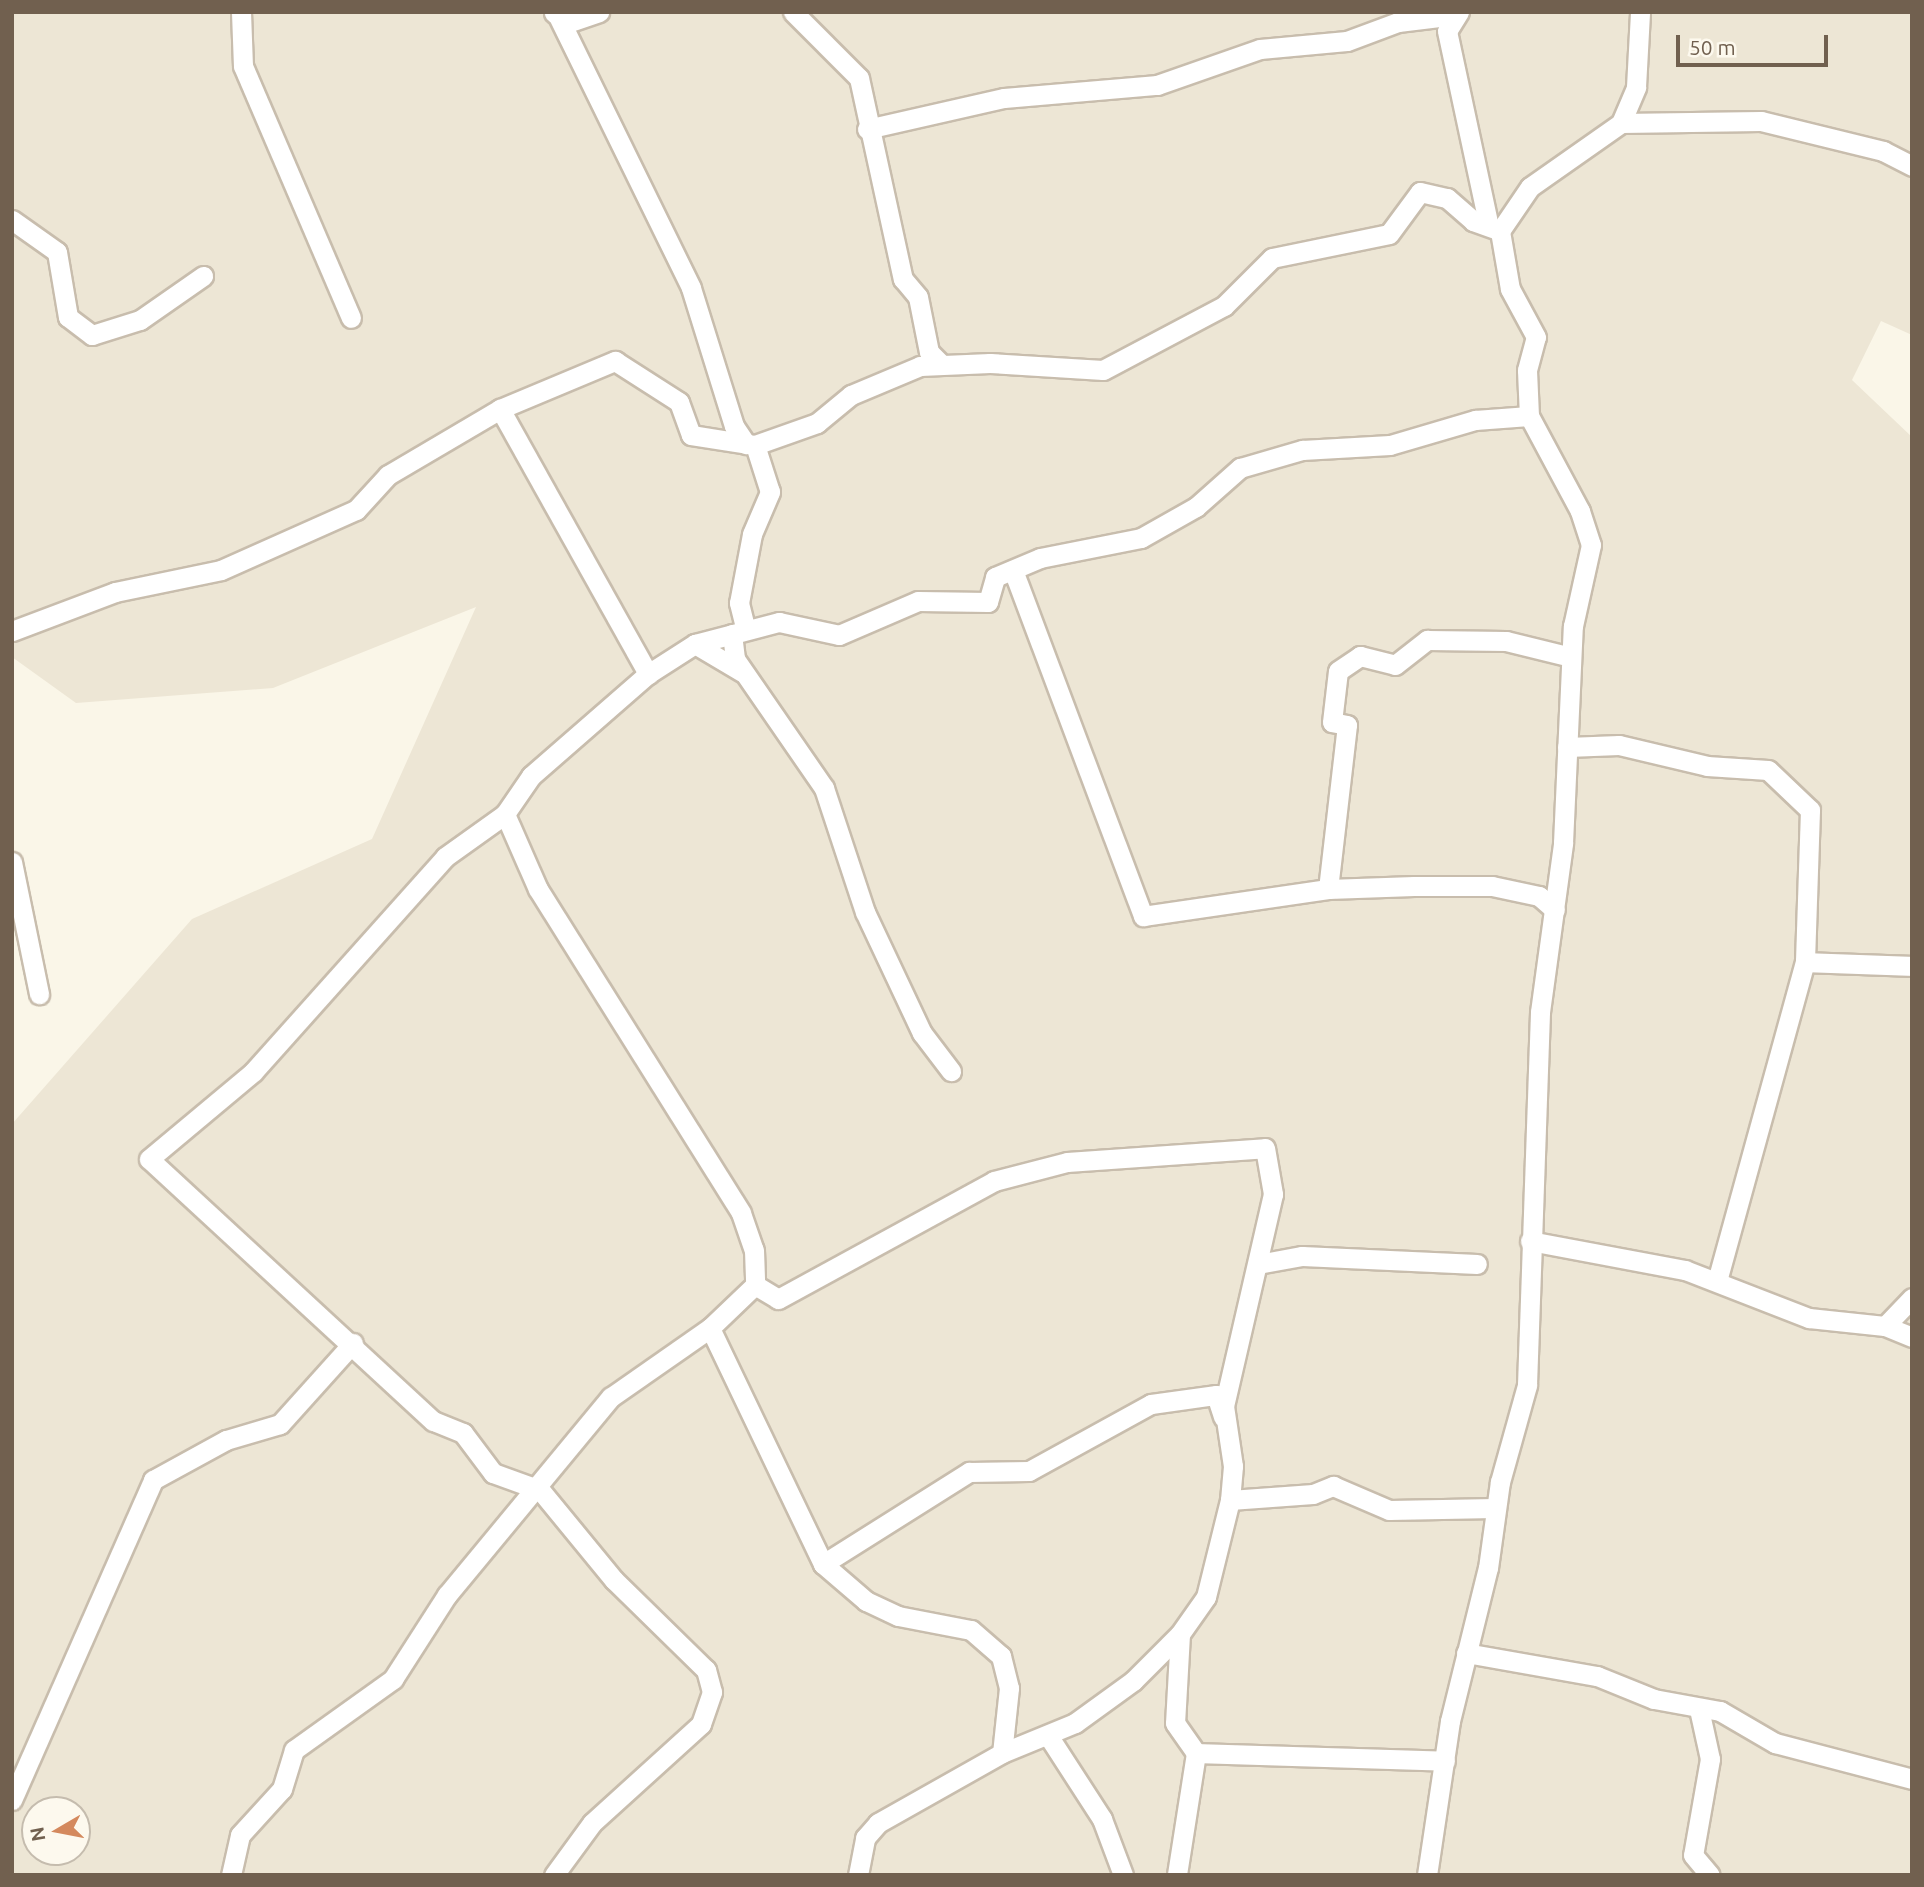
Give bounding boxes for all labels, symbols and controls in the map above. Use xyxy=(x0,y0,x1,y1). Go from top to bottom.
scale bar xyxy=(1679,21,1831,65)
text: 50 m xyxy=(1689,35,1736,59)
north arrow xyxy=(21,1796,91,1866)
text: N xyxy=(25,1825,49,1843)

